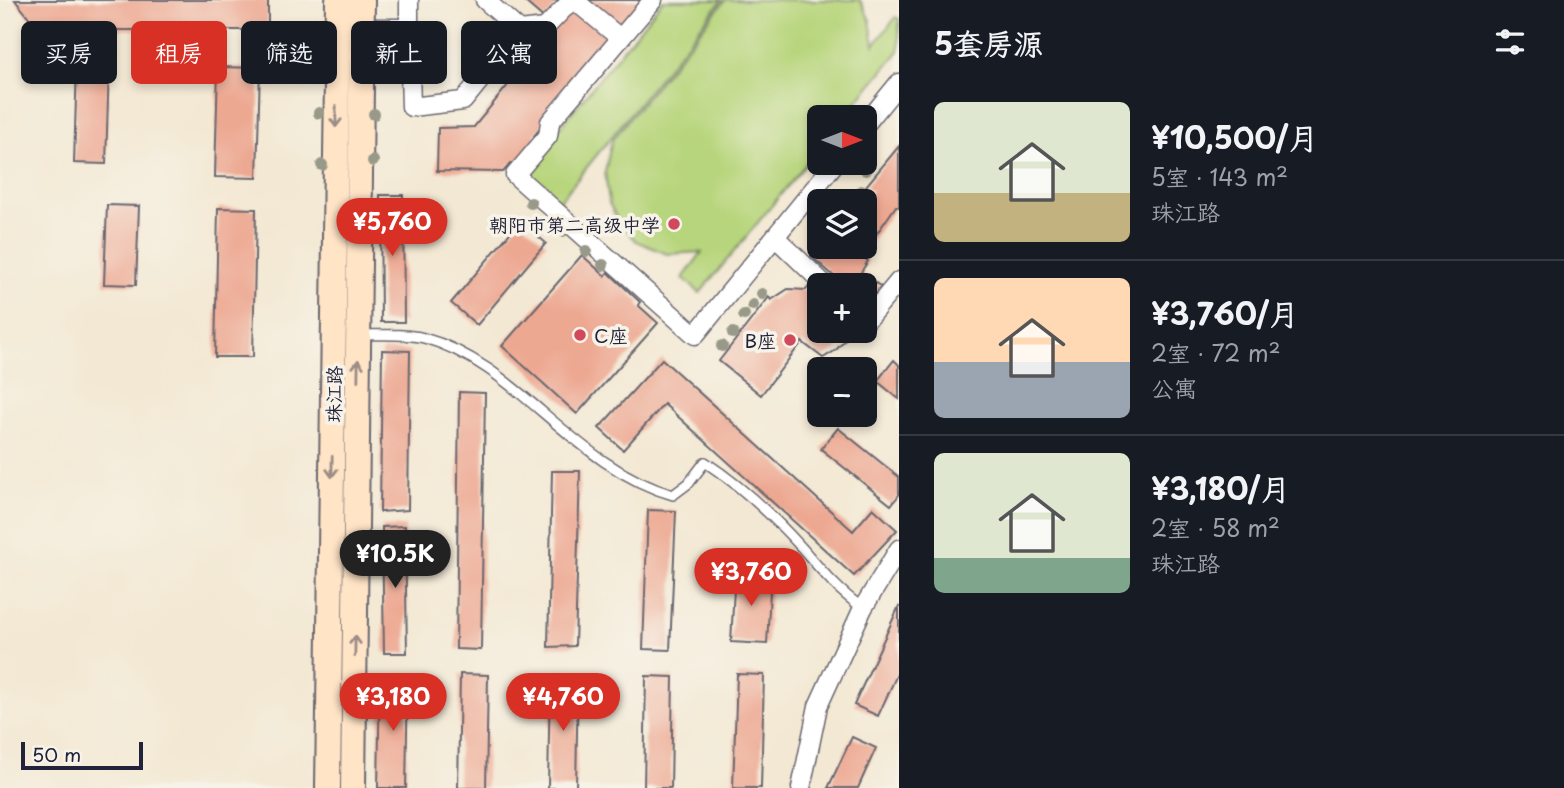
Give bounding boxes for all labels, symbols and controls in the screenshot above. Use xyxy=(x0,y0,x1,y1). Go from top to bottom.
text: 5套房源 xyxy=(934,20,1043,65)
chip: 买房 xyxy=(21,21,117,84)
chip: 租房 xyxy=(131,21,227,84)
chip: 筛选 xyxy=(241,21,337,84)
chip: 新上 xyxy=(351,21,447,84)
chip: 公寓 xyxy=(461,21,557,84)
icon: filters xyxy=(1491,23,1529,61)
one-way arrow xyxy=(329,105,343,128)
north arrow xyxy=(807,105,877,175)
map controls xyxy=(807,105,877,427)
text: ¥10,500/月 xyxy=(1151,114,1318,159)
icon: home xyxy=(990,130,1074,214)
text: 5室 · 143 m² xyxy=(1151,159,1288,194)
button: layers xyxy=(807,189,877,259)
text: 珠江路 xyxy=(1151,194,1220,229)
pin: ¥5,760 xyxy=(335,198,449,258)
text: ¥5,760 xyxy=(352,203,432,238)
place label: 朝阳市第二高级中学 xyxy=(489,210,660,238)
marker: 朝阳市第二高级中学 xyxy=(666,216,682,232)
button: + xyxy=(807,273,877,343)
text: ¥3,760/月 xyxy=(1151,290,1299,335)
icon: home xyxy=(990,306,1074,390)
place label: C座 xyxy=(594,321,628,349)
place label: B座 xyxy=(744,326,776,354)
marker: C座 xyxy=(572,327,588,343)
marker: B座 xyxy=(782,332,798,348)
text: 2室 · 72 m² xyxy=(1151,335,1281,370)
button: − xyxy=(807,357,877,427)
one-way arrow xyxy=(351,359,365,382)
street label: 珠江路 xyxy=(319,365,347,423)
text: 公寓 xyxy=(1151,370,1197,405)
one-way arrow xyxy=(325,455,339,478)
text: ¥3,180/月 xyxy=(1151,465,1290,510)
icon: home xyxy=(990,481,1074,565)
text: 2室 · 58 m² xyxy=(1151,510,1280,545)
pin: ¥10.5K xyxy=(338,530,452,590)
text: ¥10.5K xyxy=(356,535,434,570)
text: 珠江路 xyxy=(1151,545,1220,580)
pin: ¥3,760 xyxy=(694,548,808,608)
text: ¥3,760 xyxy=(710,553,792,588)
one-way arrow xyxy=(348,635,362,658)
pin: ¥3,180 xyxy=(336,674,450,733)
pin: ¥4,760 xyxy=(506,674,620,733)
text: ¥3,180 xyxy=(356,678,430,713)
text: ¥4,760 xyxy=(522,678,604,713)
scale bar xyxy=(21,739,144,771)
text: 50 m xyxy=(32,740,81,768)

